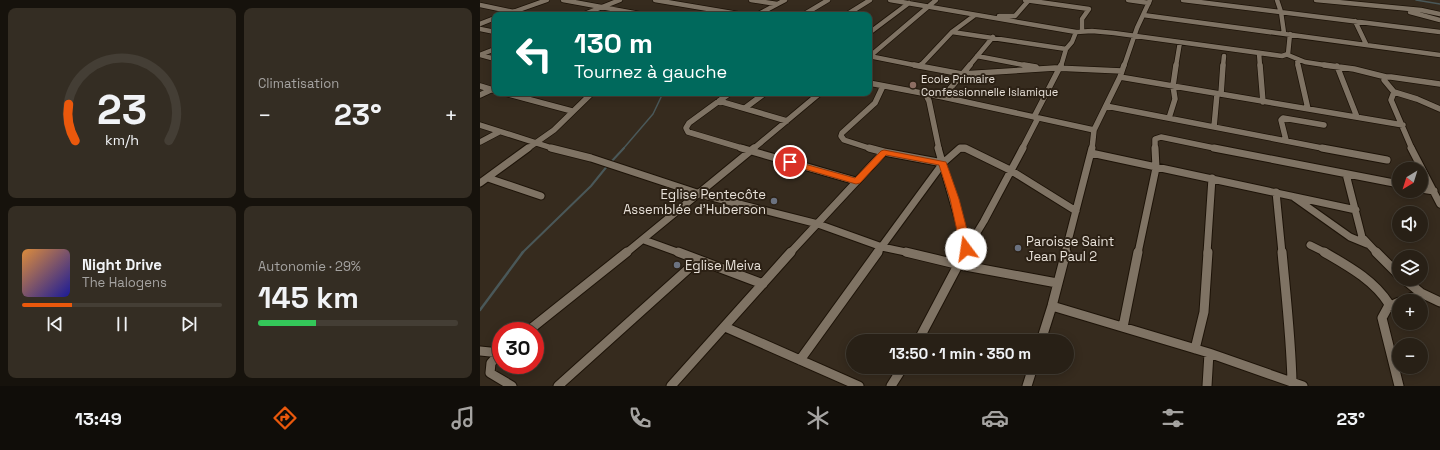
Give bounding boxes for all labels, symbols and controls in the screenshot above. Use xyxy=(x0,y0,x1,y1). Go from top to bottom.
text: 130 m xyxy=(574,25,653,61)
icon: left xyxy=(508,28,560,80)
text: Tournez à gauche xyxy=(574,60,727,83)
place label: Ecole Primaire Confessionnelle Islamique xyxy=(921,72,1058,99)
text: Climatisation xyxy=(258,75,339,92)
marker: Ecole Primaire Confessionnelle Islamique xyxy=(908,80,918,90)
text: 23 xyxy=(97,83,147,136)
text: 23° xyxy=(334,95,382,134)
text: − xyxy=(258,101,272,129)
text: + xyxy=(444,101,458,129)
text: km/h xyxy=(105,131,139,149)
pin xyxy=(773,145,807,179)
icon: arrive xyxy=(779,151,801,173)
north arrow xyxy=(1392,162,1428,198)
map controls xyxy=(1392,162,1428,374)
place label: Eglise Pentecôte Assemblée d'Huberson xyxy=(623,186,766,218)
marker: Eglise Pentecôte Assemblée d'Huberson xyxy=(769,196,779,206)
button: sound xyxy=(1392,206,1428,242)
position arrow xyxy=(945,228,987,270)
place label: Paroisse Saint Jean Paul 2 xyxy=(1026,233,1114,265)
marker: Paroisse Saint Jean Paul 2 xyxy=(1013,243,1023,253)
button: layers xyxy=(1392,250,1428,286)
text: Night Drive xyxy=(82,255,162,274)
place label: Eglise Meiva xyxy=(685,257,762,274)
text: Autonomie · 29% xyxy=(258,258,361,275)
marker: Eglise Meiva xyxy=(672,260,682,270)
text: The Halogens xyxy=(82,274,167,291)
text: 145 km xyxy=(258,278,359,317)
button: + xyxy=(1392,294,1428,330)
icon: previous xyxy=(44,313,66,335)
icon: pause xyxy=(111,313,133,335)
icon: next xyxy=(178,313,200,335)
speed limit sign: 30 xyxy=(492,322,544,374)
button: − xyxy=(1392,338,1428,374)
text: 13:50 · 1 min · 350 m xyxy=(889,344,1031,363)
icon: directions xyxy=(271,404,299,432)
icon: music xyxy=(449,404,477,432)
icon: phone xyxy=(626,404,654,432)
icon: climate xyxy=(804,404,832,432)
icon: car xyxy=(981,404,1009,432)
icon: filters xyxy=(1159,404,1187,432)
text: 13:49 xyxy=(75,407,122,430)
text: 23° xyxy=(1336,407,1365,430)

